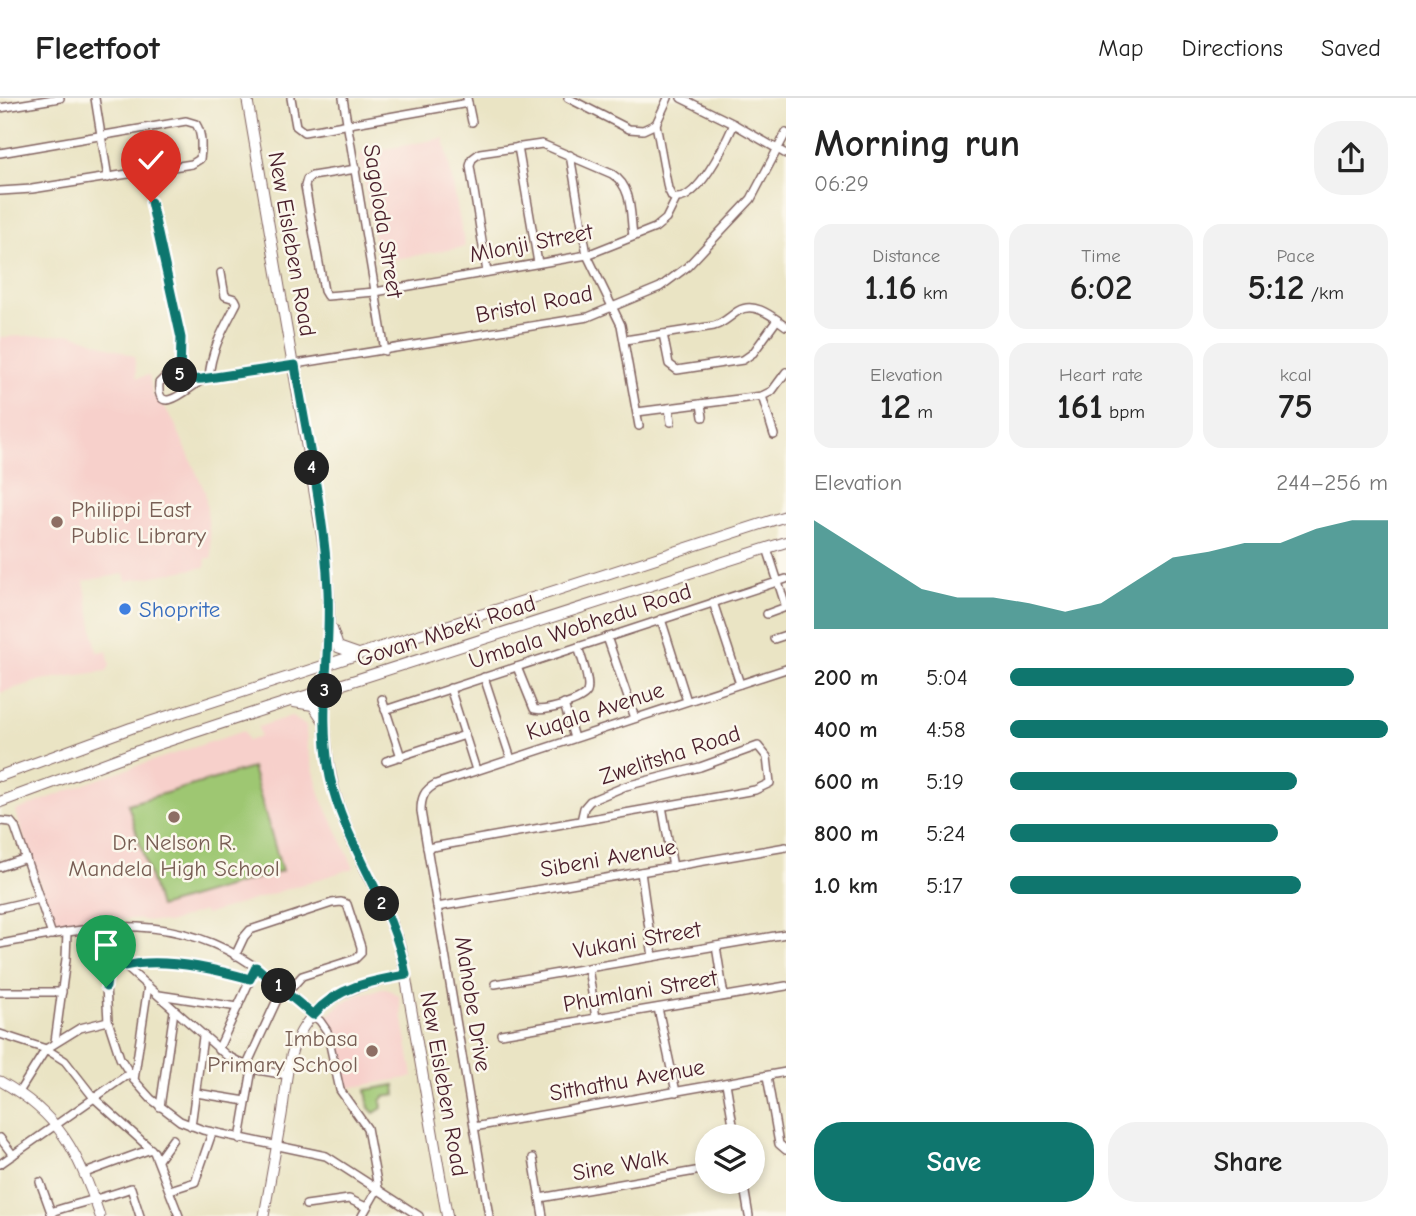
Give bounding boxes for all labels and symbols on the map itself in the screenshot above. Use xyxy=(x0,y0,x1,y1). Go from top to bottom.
pin xyxy=(121,130,181,202)
street label: Sagoloda Street xyxy=(358,142,409,301)
street label: New Eisleben Road xyxy=(262,149,322,339)
street label: Mlonji Street xyxy=(467,218,596,268)
street label: Bristol Road xyxy=(473,279,595,329)
pin: 5 xyxy=(162,358,198,392)
pin: 4 xyxy=(294,450,330,486)
place label: Philippi East Public Library xyxy=(71,496,207,549)
marker: Philippi East Public Library xyxy=(49,514,65,530)
street label: Umbala Wobhedu Road xyxy=(465,577,695,675)
street label: Govan Mbeki Road xyxy=(353,589,539,673)
place label: Shoprite xyxy=(139,596,220,623)
marker: Shoprite xyxy=(117,601,133,617)
pin: 3 xyxy=(308,674,342,708)
street label: Kuqala Avenue xyxy=(523,676,667,746)
street label: Zwelitsha Road xyxy=(596,720,744,790)
marker: Dr. Nelson R. Mandela High School xyxy=(166,809,182,825)
place label: Dr. Nelson R. Mandela High School xyxy=(68,829,280,882)
street label: Sibeni Avenue xyxy=(538,833,678,883)
pin: 2 xyxy=(364,886,400,922)
pin xyxy=(76,915,136,987)
street label: Vukani Street xyxy=(571,915,704,965)
street label: Mahobe Drive xyxy=(449,934,497,1074)
street label: Phumlani Street xyxy=(561,964,721,1018)
pin: 1 xyxy=(262,968,296,1004)
street label: New Eisleben Road xyxy=(414,989,474,1179)
place label: Imbasa Primary School xyxy=(207,1025,358,1078)
marker: Imbasa Primary School xyxy=(364,1043,380,1059)
street label: Sithathu Avenue xyxy=(547,1053,707,1107)
street label: Sine Walk xyxy=(570,1143,670,1187)

